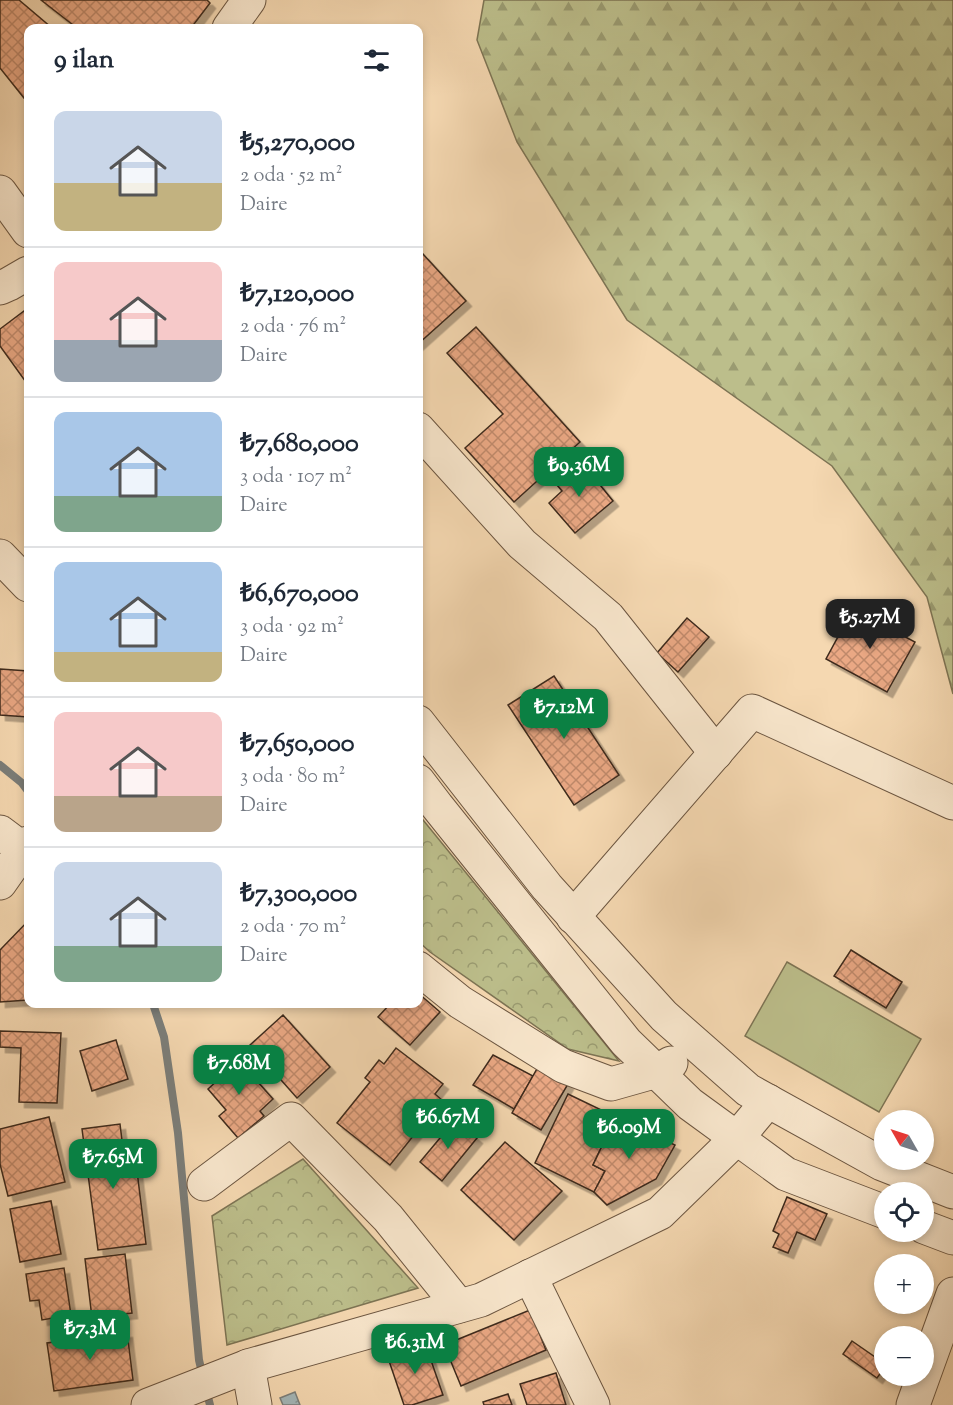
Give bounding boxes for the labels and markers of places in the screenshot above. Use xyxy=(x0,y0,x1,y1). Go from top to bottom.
pin: ₺9.36M xyxy=(530,447,628,498)
pin: ₺5.27M xyxy=(821,599,919,650)
pin: ₺7.12M xyxy=(515,689,613,740)
pin: ₺7.68M xyxy=(190,1045,288,1096)
pin: ₺6.67M xyxy=(399,1099,497,1150)
pin: ₺6.09M xyxy=(580,1109,678,1160)
pin: ₺7.65M xyxy=(64,1139,162,1190)
pin: ₺7.3M xyxy=(48,1310,132,1361)
pin: ₺6.31M xyxy=(366,1324,464,1375)

